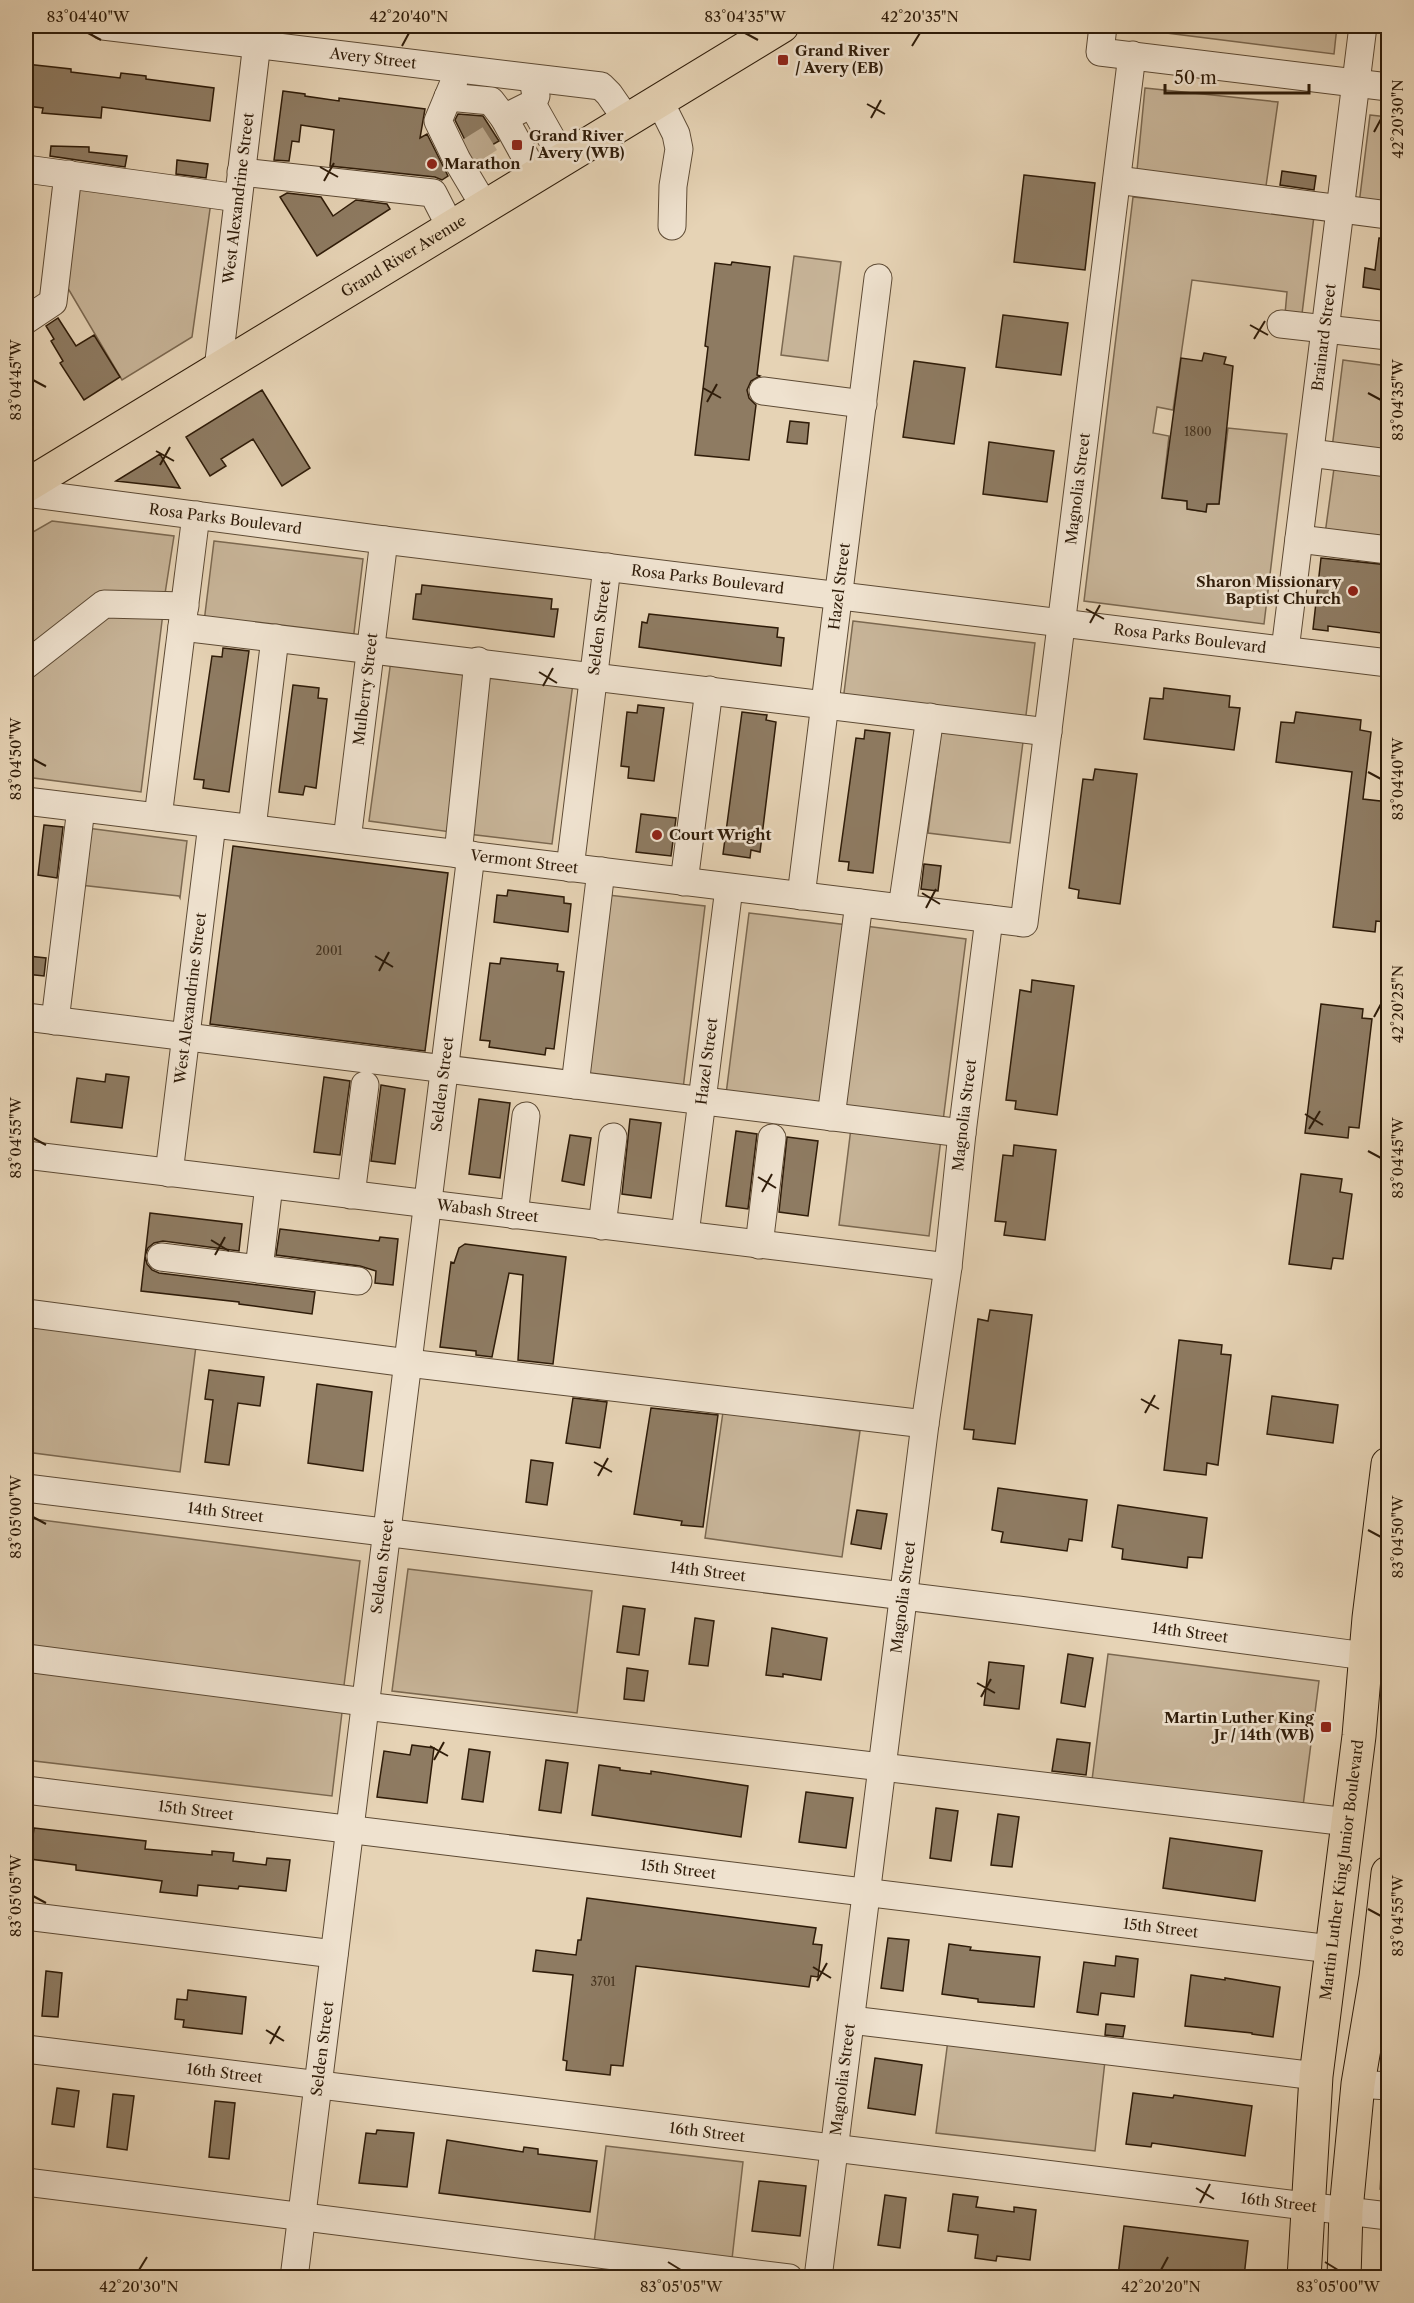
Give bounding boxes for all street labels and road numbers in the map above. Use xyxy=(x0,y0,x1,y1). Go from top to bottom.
street label: Avery Street xyxy=(328,43,418,73)
street label: West Alexandrine Street xyxy=(218,111,258,286)
street label: Grand River Avenue xyxy=(337,211,469,301)
street label: Brainard Street xyxy=(1307,282,1340,392)
street label: Magnolia Street xyxy=(1061,431,1094,546)
street label: Rosa Parks Boulevard xyxy=(148,499,303,538)
street label: Hazel Street xyxy=(824,541,854,631)
street label: Rosa Parks Boulevard xyxy=(630,560,785,598)
street label: Selden Street xyxy=(584,579,614,676)
street label: Rosa Parks Boulevard xyxy=(1112,619,1268,657)
street label: Mulberry Street xyxy=(349,631,382,746)
street label: Vermont Street xyxy=(468,845,580,878)
street label: West Alexandrine Street xyxy=(170,911,210,1086)
street label: Hazel Street xyxy=(691,1016,722,1106)
street label: Selden Street xyxy=(427,1035,457,1133)
street label: Magnolia Street xyxy=(948,1057,980,1172)
street label: Wabash Street xyxy=(435,1195,540,1226)
street label: 14th Street xyxy=(187,1498,265,1526)
street label: Selden Street xyxy=(367,1517,397,1615)
street label: Magnolia Street xyxy=(886,1539,919,1654)
street label: 14th Street xyxy=(669,1557,748,1586)
street label: 14th Street xyxy=(1151,1618,1230,1647)
street label: Martin Luther King Junior Boulevard xyxy=(1316,1739,1367,2001)
street label: 15th Street xyxy=(157,1796,235,1824)
street label: 15th Street xyxy=(639,1855,718,1883)
street label: 15th Street xyxy=(1122,1914,1200,1942)
street label: Selden Street xyxy=(307,2000,337,2097)
street label: Magnolia Street xyxy=(826,2022,859,2137)
street label: 16th Street xyxy=(186,2059,264,2087)
street label: 16th Street xyxy=(668,2118,747,2146)
street label: 16th Street xyxy=(1240,2188,1318,2216)

